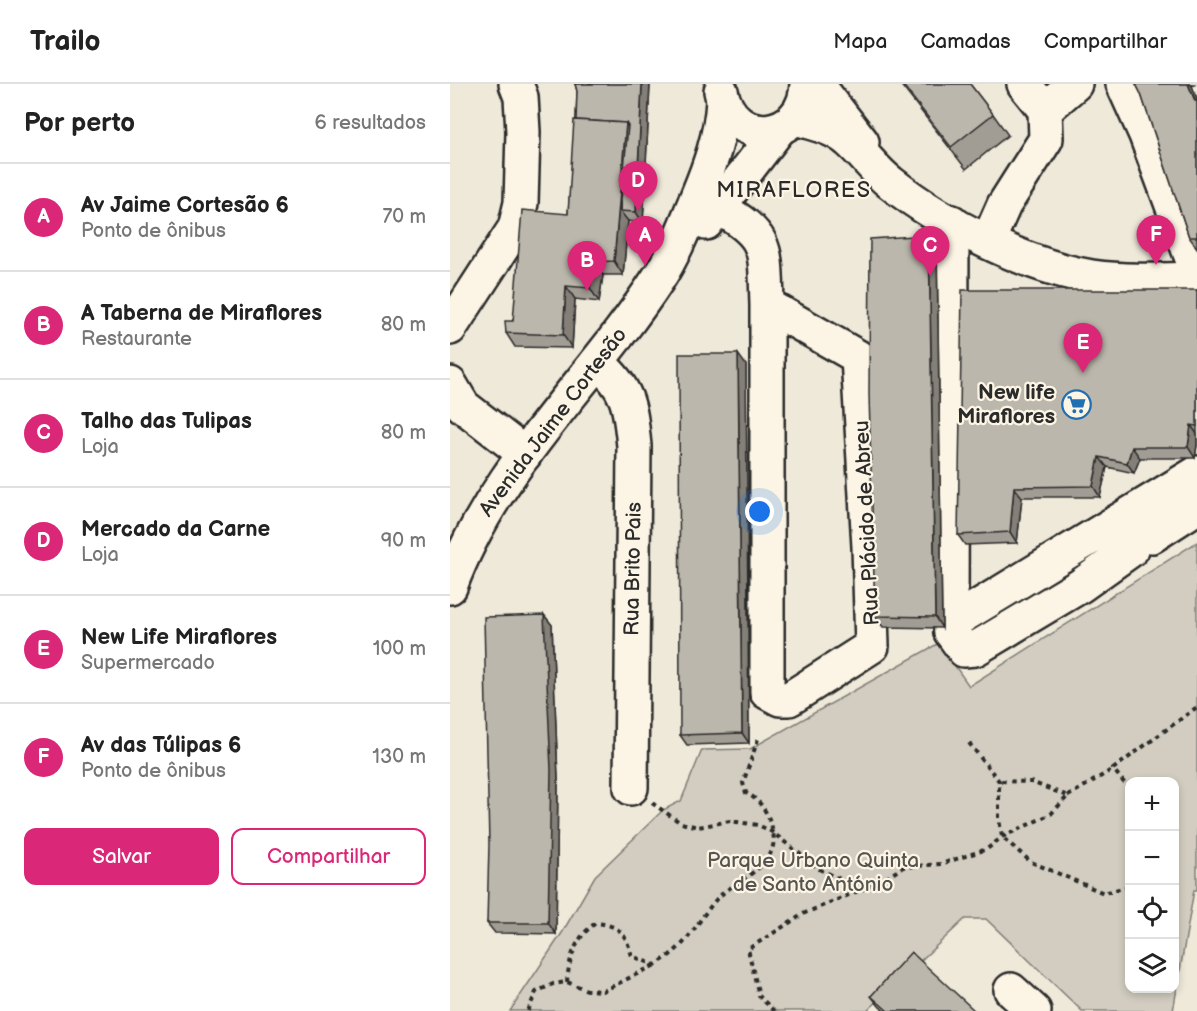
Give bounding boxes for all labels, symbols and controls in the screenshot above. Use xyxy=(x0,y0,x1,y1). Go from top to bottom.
text: Trailo xyxy=(30,25,101,58)
text: Mapa xyxy=(833,29,887,54)
text: Camadas xyxy=(920,29,1011,54)
text: Compartilhar xyxy=(1044,29,1167,54)
text: Por perto xyxy=(24,108,135,139)
text: 6 resultados xyxy=(315,111,426,135)
pin: D xyxy=(618,162,657,211)
district label: MIRAFLORES xyxy=(716,177,872,204)
text: Av Jaime Cortesão 6 xyxy=(81,192,289,219)
text: A xyxy=(37,205,50,229)
text: 70 m xyxy=(382,205,426,229)
pin: A xyxy=(626,216,664,266)
pin: F xyxy=(1136,216,1176,265)
text: Ponto de ônibus xyxy=(81,219,226,243)
pin: C xyxy=(910,226,950,276)
pin: B xyxy=(568,242,606,291)
text: A Taberna de Miraflores xyxy=(81,300,322,327)
text: B xyxy=(36,313,51,337)
text: 80 m xyxy=(381,313,426,337)
street label: Avenida Jaime Cortesão xyxy=(474,323,632,521)
pin: E xyxy=(1064,324,1102,373)
text: Restaurante xyxy=(81,327,192,351)
place label: New life Miraflores xyxy=(957,380,1055,429)
supermarket icon: New life Miraflores xyxy=(1060,388,1092,420)
text: Talho das Tulipas xyxy=(81,408,252,435)
street label: Rua Plácido de Abreu xyxy=(849,420,885,626)
text: C xyxy=(36,421,51,445)
text: 80 m xyxy=(381,421,426,445)
text: Loja xyxy=(81,435,119,459)
your location xyxy=(745,497,774,526)
street label: Rua Brito Pais xyxy=(619,502,647,636)
text: Mercado da Carne xyxy=(81,516,270,543)
text: D xyxy=(37,529,50,553)
text: 90 m xyxy=(381,529,426,553)
text: Loja xyxy=(81,543,119,567)
text: New Life Miraflores xyxy=(81,624,277,651)
text: E xyxy=(37,637,50,661)
text: 100 m xyxy=(373,637,426,661)
text: Supermercado xyxy=(81,651,215,675)
text: Av das Túlipas 6 xyxy=(81,732,241,759)
text: F xyxy=(37,745,50,769)
text: 130 m xyxy=(372,745,426,769)
text: Ponto de ônibus xyxy=(81,759,226,783)
map controls xyxy=(1125,777,1179,993)
button: + xyxy=(1125,777,1179,831)
button: Salvar xyxy=(24,828,219,885)
button: Compartilhar xyxy=(231,828,426,885)
button: − xyxy=(1125,831,1179,885)
park label: Parque Urbano Quinta de Santo António xyxy=(707,848,919,897)
button: locate xyxy=(1125,885,1179,939)
button: layers xyxy=(1125,939,1179,993)

